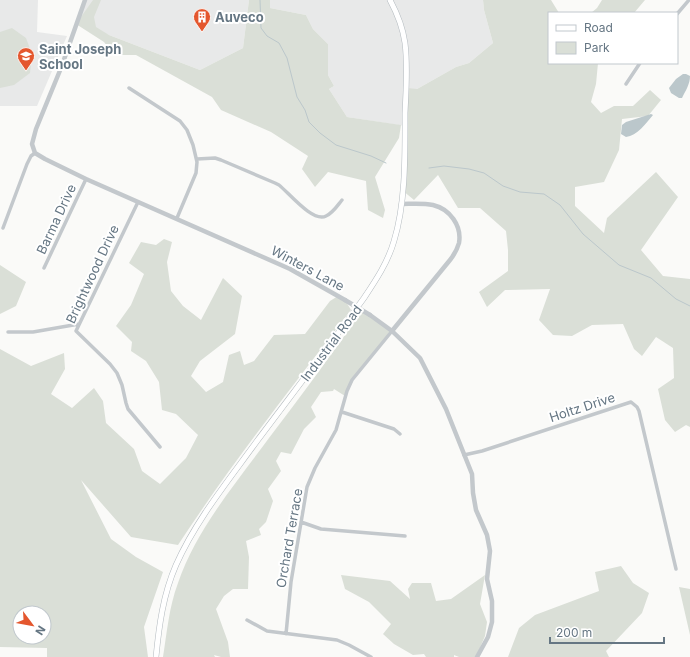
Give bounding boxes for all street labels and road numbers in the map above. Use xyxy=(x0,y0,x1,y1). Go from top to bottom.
street label: Barma Drive xyxy=(33,181,79,257)
street label: Brightwood Drive xyxy=(62,222,122,326)
street label: Winters Lane xyxy=(269,242,347,294)
street label: Industrial Road xyxy=(297,302,365,384)
street label: Holtz Drive xyxy=(547,389,617,425)
street label: Orchard Terrace xyxy=(272,487,306,589)

